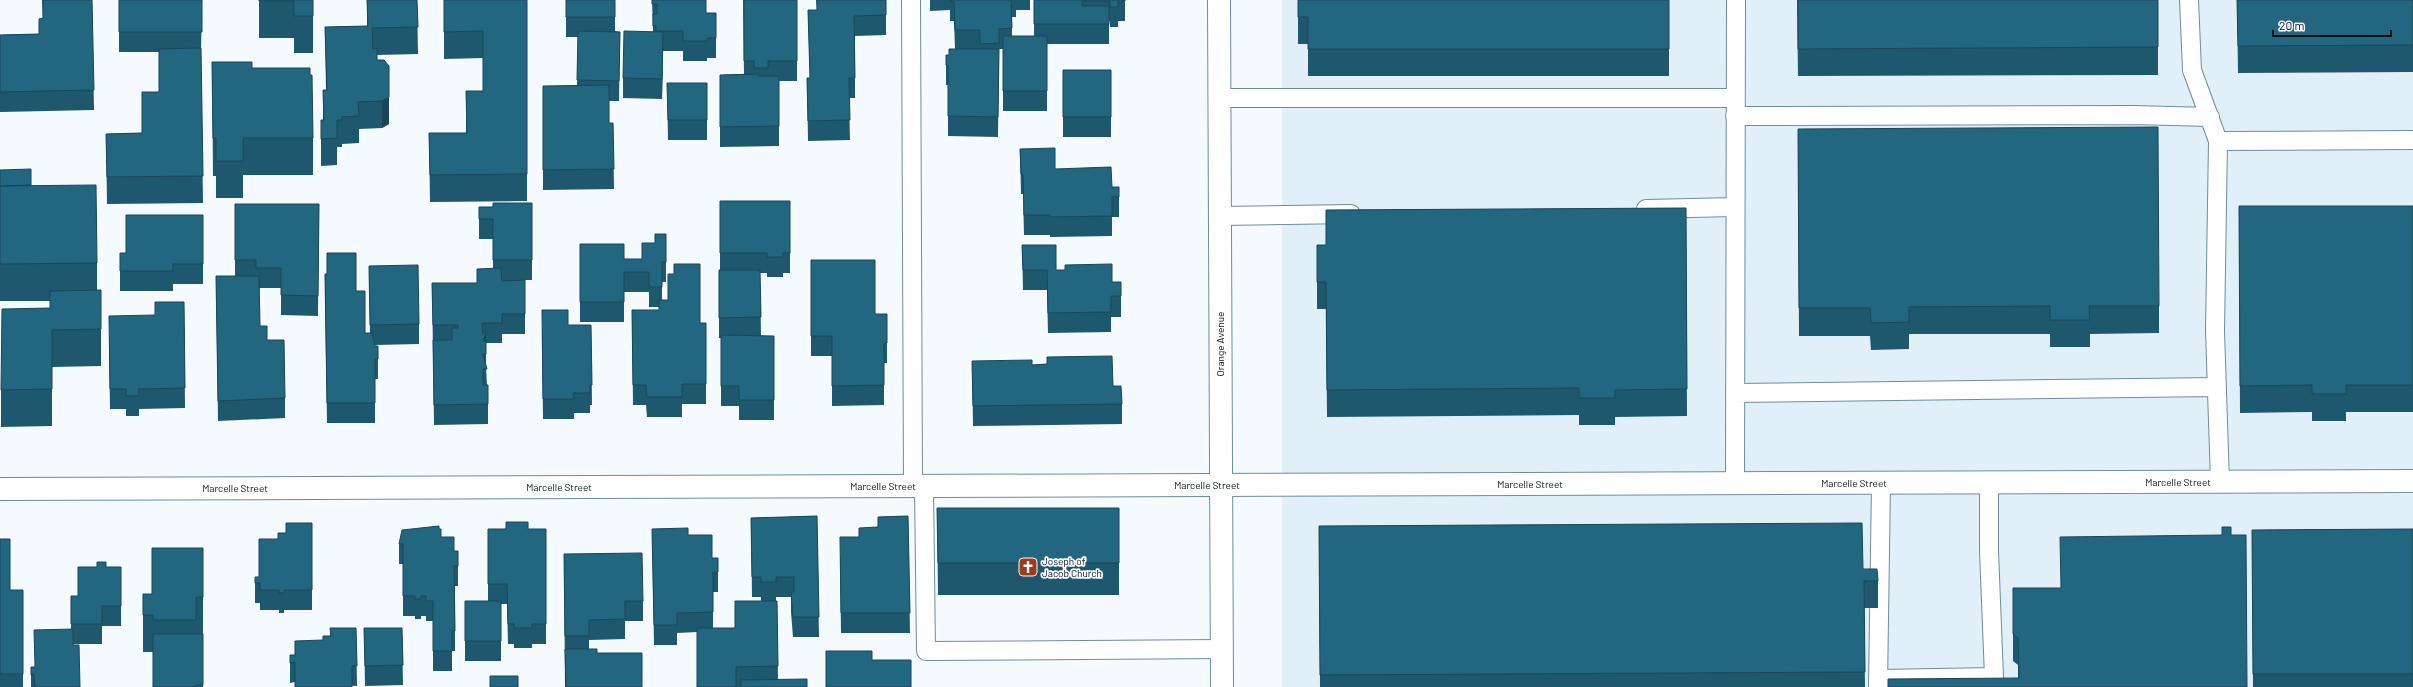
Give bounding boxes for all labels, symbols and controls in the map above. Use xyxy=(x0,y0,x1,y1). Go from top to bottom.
scale bar xyxy=(2273,12,2391,38)
text: 20 m xyxy=(2279,18,2305,32)
street label: Orange Avenue xyxy=(1214,312,1226,376)
street label: Marcelle Street xyxy=(2145,476,2211,488)
street label: Marcelle Street xyxy=(1821,477,1887,489)
street label: Marcelle Street xyxy=(1497,478,1563,490)
street label: Marcelle Street xyxy=(1174,479,1240,491)
street label: Marcelle Street xyxy=(850,480,916,492)
street label: Marcelle Street xyxy=(526,481,592,493)
street label: Marcelle Street xyxy=(202,482,268,494)
place label: Joseph of Jacob Church xyxy=(1042,555,1102,579)
church icon: Joseph of Jacob Church xyxy=(1017,556,1039,578)

